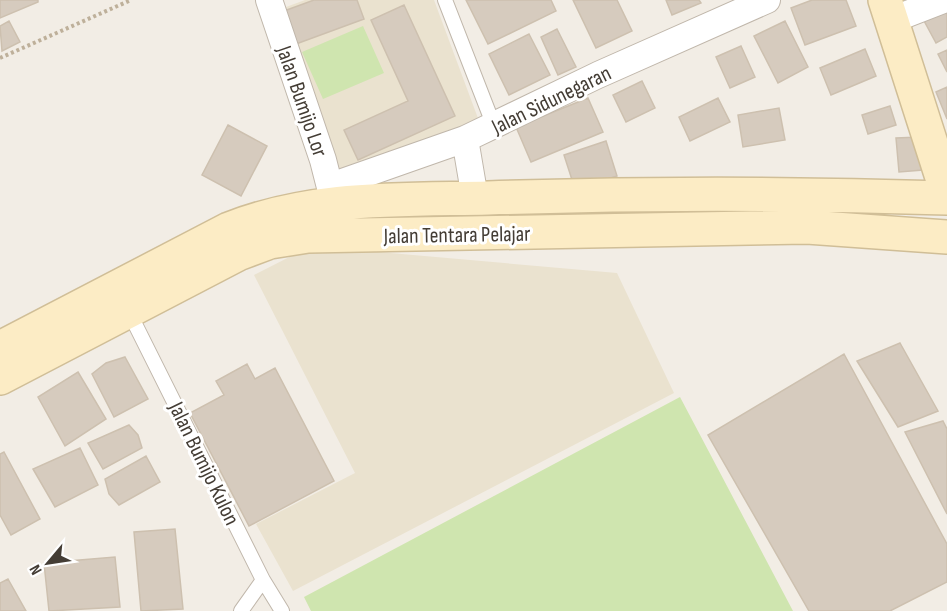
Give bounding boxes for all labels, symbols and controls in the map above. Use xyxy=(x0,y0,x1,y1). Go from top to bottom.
street label: Jalan Bumijo Lor xyxy=(270,42,333,161)
street label: Jalan Sidunegaran xyxy=(487,60,616,141)
street label: Jalan Tentara Pelajar xyxy=(382,221,531,250)
street label: Jalan Bumijo Kulon xyxy=(162,397,245,530)
north arrow xyxy=(18,533,78,593)
text: N xyxy=(26,561,47,578)

